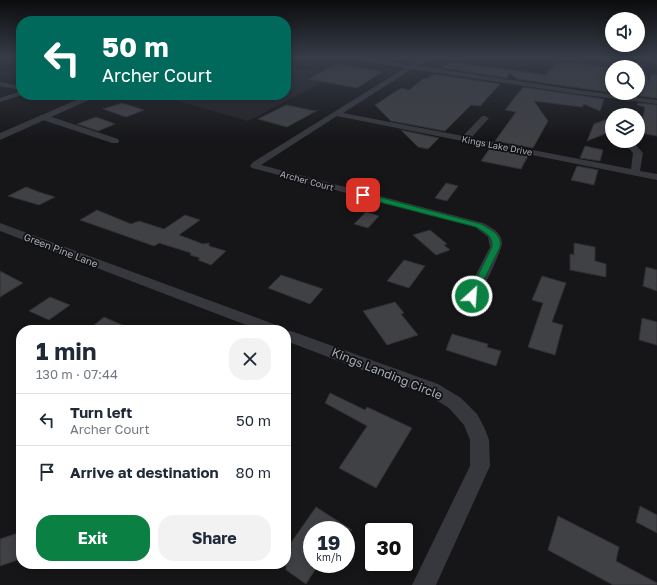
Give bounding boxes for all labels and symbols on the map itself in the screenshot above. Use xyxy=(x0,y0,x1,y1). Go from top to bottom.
street label: Kings Lake Drive xyxy=(461,133,533,158)
street label: Archer Court xyxy=(279,168,336,193)
pin xyxy=(346,178,380,212)
street label: Green Pine Lane xyxy=(22,230,100,270)
position arrow xyxy=(451,275,493,317)
street label: Kings Landing Circle xyxy=(330,344,445,403)
speed limit sign: 30 xyxy=(363,521,415,573)

